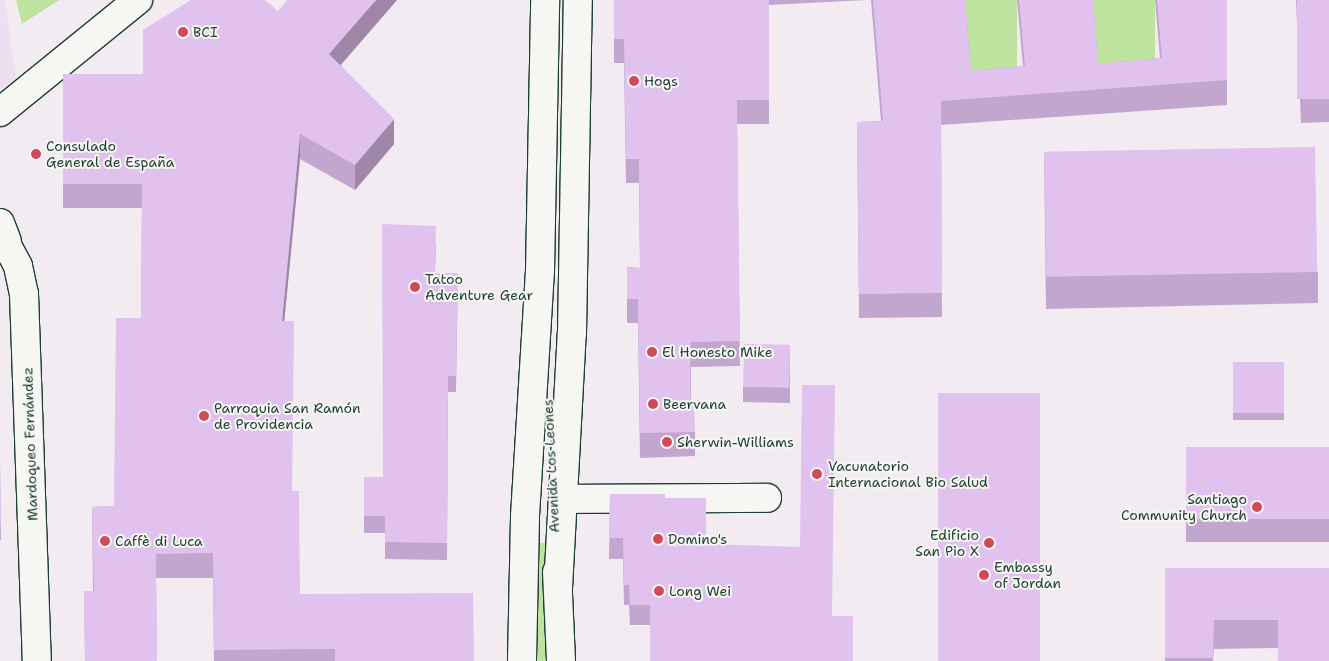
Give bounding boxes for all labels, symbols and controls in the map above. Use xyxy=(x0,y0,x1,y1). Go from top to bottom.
place label: BCI xyxy=(193,24,218,40)
marker: BCI xyxy=(177,26,189,38)
place label: Hogs xyxy=(644,73,678,89)
marker: Hogs xyxy=(628,75,640,87)
place label: Consulado General de España xyxy=(46,138,174,170)
marker: Consulado General de España xyxy=(30,148,42,160)
place label: Tatoo Adventure Gear xyxy=(425,271,533,304)
marker: Tatoo Adventure Gear xyxy=(409,281,421,293)
place label: El Honesto Mike xyxy=(662,344,773,360)
marker: El Honesto Mike xyxy=(646,346,658,358)
street label: Mardoqueo Fernández xyxy=(19,367,41,521)
place label: Beervana xyxy=(663,396,726,412)
marker: Beervana xyxy=(647,398,659,410)
street label: Avenida Los Leones xyxy=(539,399,563,533)
place label: Parroquia San Ramón de Providencia xyxy=(214,400,361,432)
marker: Parroquia San Ramón de Providencia xyxy=(198,410,210,422)
place label: Sherwin-Williams xyxy=(677,434,794,450)
marker: Sherwin-Williams xyxy=(661,436,673,448)
place label: Vacunatorio Internacional Bio Salud xyxy=(828,458,988,491)
marker: Vacunatorio Internacional Bio Salud xyxy=(810,467,824,481)
place label: Santiago Community Church xyxy=(1121,491,1247,524)
marker: Santiago Community Church xyxy=(1251,501,1263,513)
place label: Edificio San Pio X xyxy=(915,527,979,560)
place label: Domino's xyxy=(668,531,727,547)
place label: Caffè di Luca xyxy=(115,533,203,549)
marker: Domino's xyxy=(652,533,664,545)
marker: Caffè di Luca xyxy=(99,535,111,547)
marker: Edificio San Pio X xyxy=(983,537,995,549)
place label: Embassy of Jordan xyxy=(994,559,1061,592)
marker: Embassy of Jordan xyxy=(978,569,990,581)
place label: Long Wei xyxy=(669,583,731,599)
marker: Long Wei xyxy=(653,585,665,597)

